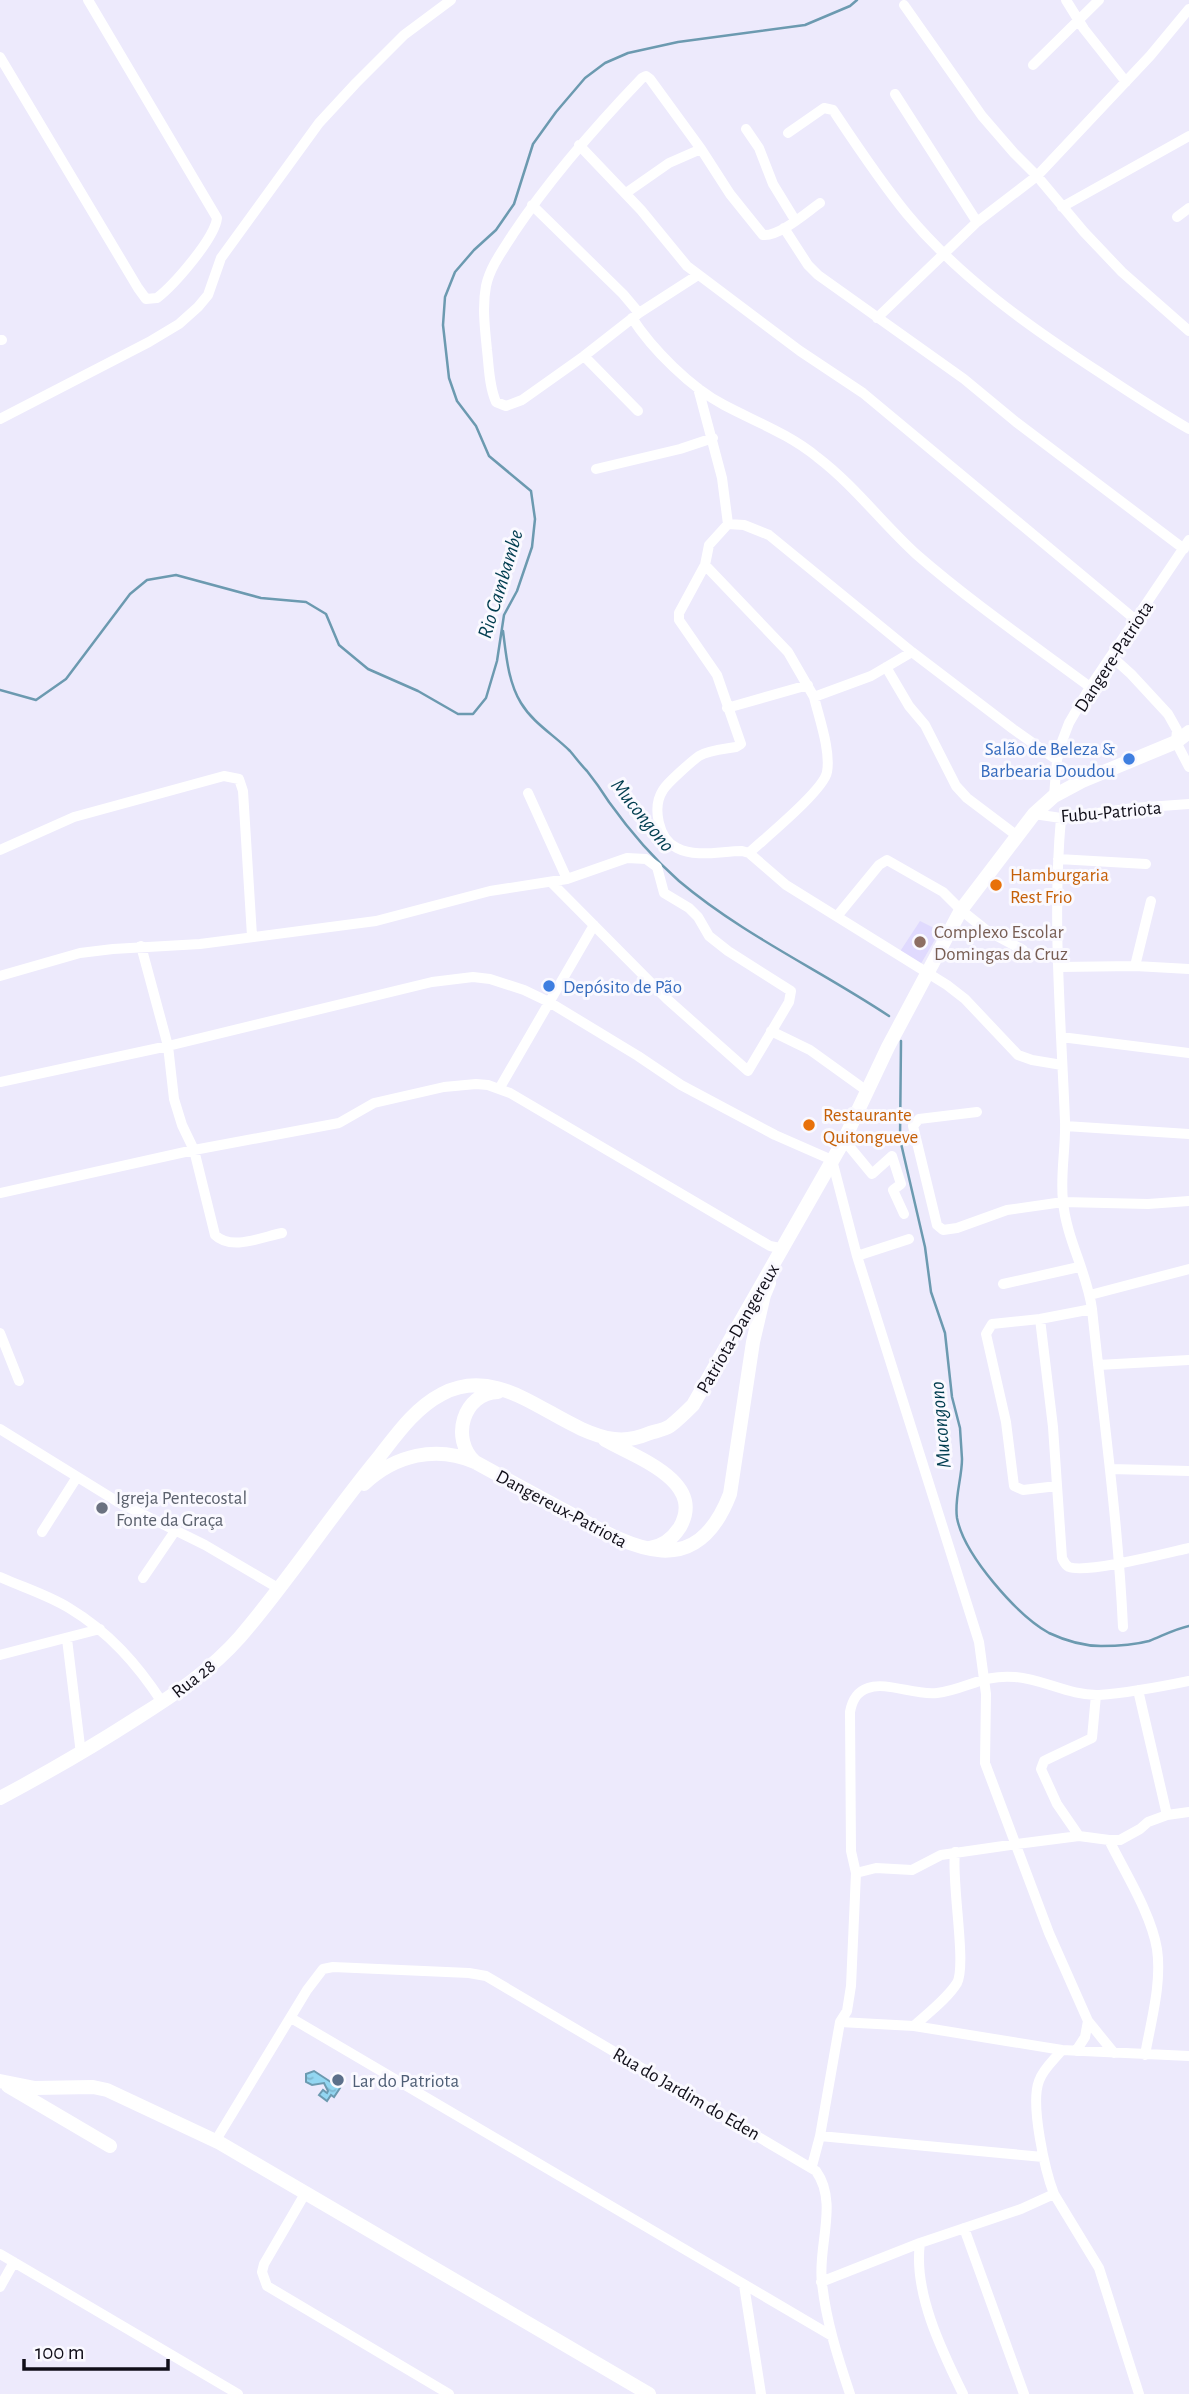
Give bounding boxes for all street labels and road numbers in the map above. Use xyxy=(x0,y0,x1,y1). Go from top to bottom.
street label: Dangere-Patriota xyxy=(1071,598,1157,716)
street label: Fubu-Patriota xyxy=(1060,799,1162,826)
street label: Patriota-Dangereux xyxy=(694,1261,783,1397)
street label: Dangereux-Patriota xyxy=(493,1467,630,1552)
street label: Rua 28 xyxy=(169,1656,219,1702)
street label: Rua do Jardim do Eden xyxy=(609,2044,763,2144)

